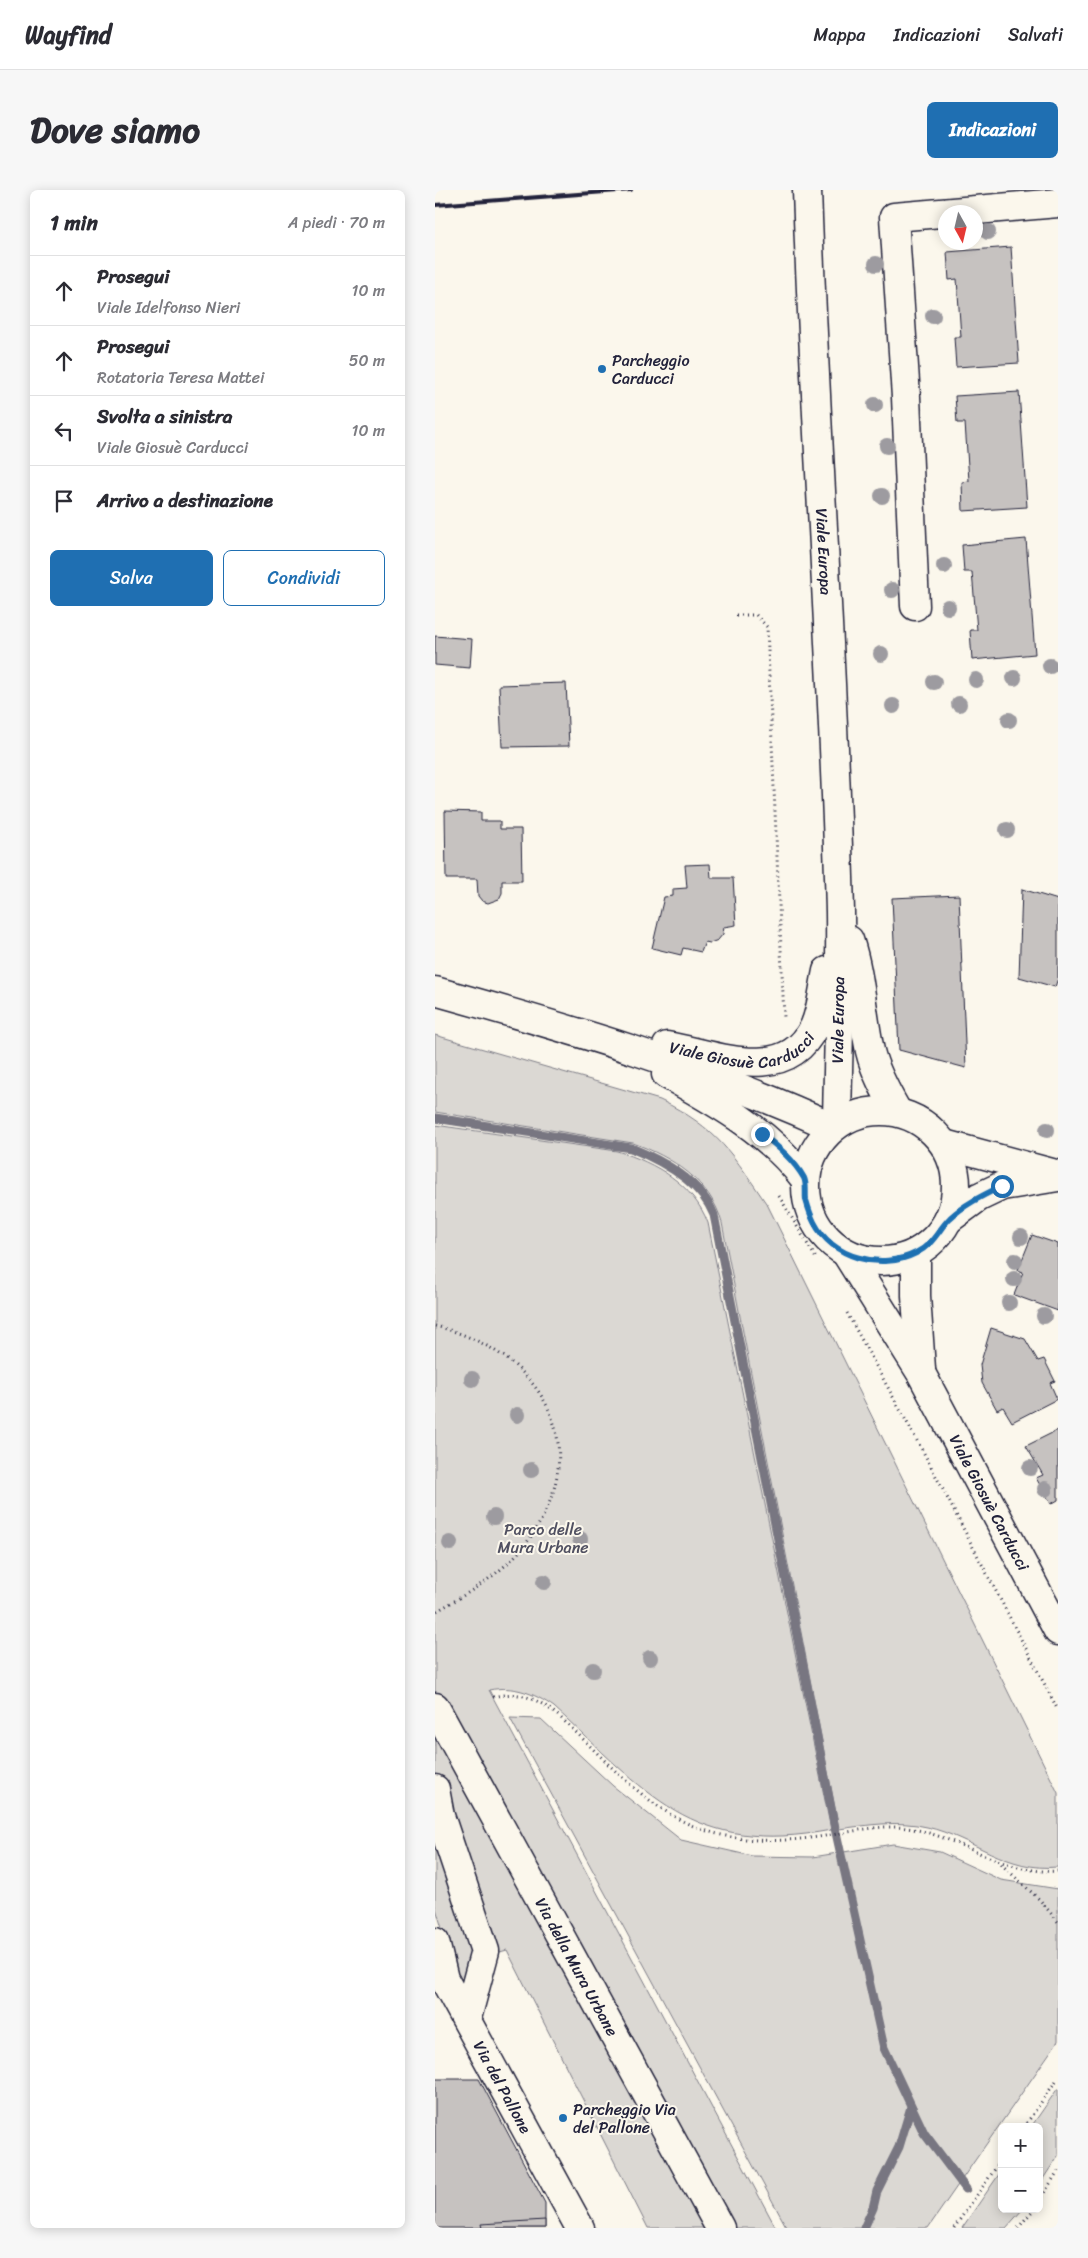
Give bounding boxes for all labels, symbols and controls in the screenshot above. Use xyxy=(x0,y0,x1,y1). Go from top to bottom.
text: Wayfind xyxy=(25,14,111,56)
text: Mappa xyxy=(813,19,865,51)
text: Indicazioni xyxy=(893,19,980,51)
text: Salvati xyxy=(1008,19,1063,51)
text: Dove siamo xyxy=(30,99,200,161)
button: Indicazioni xyxy=(927,102,1058,158)
text: 1 min xyxy=(50,204,98,242)
north arrow xyxy=(938,205,983,250)
text: A piedi · 70 m xyxy=(288,208,385,237)
text: Prosegui xyxy=(97,260,170,293)
text: 10 m xyxy=(352,276,385,305)
icon: ahead xyxy=(50,277,78,305)
text: Viale Idelfonso Nieri xyxy=(97,293,240,322)
text: Prosegui xyxy=(97,330,170,363)
text: 50 m xyxy=(349,346,385,375)
place label: Parcheggio Carducci xyxy=(612,346,690,393)
icon: ahead xyxy=(50,347,78,375)
text: Rotatoria Teresa Mattei xyxy=(97,363,264,392)
marker: Parcheggio Carducci xyxy=(596,363,608,375)
text: Svolta a sinistra xyxy=(97,400,232,433)
text: 10 m xyxy=(352,416,385,445)
icon: left xyxy=(50,417,78,445)
text: Viale Giosuè Carducci xyxy=(97,433,248,462)
text: Arrivo a destinazione xyxy=(97,484,273,517)
icon: arrive xyxy=(50,487,78,515)
street label: Viale Europa xyxy=(807,507,841,596)
button: Salva xyxy=(50,550,213,606)
button: Condividi xyxy=(223,550,385,606)
street label: Viale Europa xyxy=(823,976,853,1064)
street label: Viale Giosuè Carducci xyxy=(667,1025,823,1076)
route end xyxy=(751,1123,774,1146)
route start xyxy=(991,1175,1014,1198)
street label: Viale Giosuè Carducci xyxy=(941,1429,1038,1577)
park label: Parco delle Mura Urbane xyxy=(498,1515,588,1562)
street label: Via della Mura Urbane xyxy=(527,1892,627,2041)
street label: Via del Pallone xyxy=(466,2035,540,2139)
place label: Parcheggio Via del Pallone xyxy=(573,2095,676,2142)
marker: Parcheggio Via del Pallone xyxy=(557,2112,569,2124)
map controls xyxy=(998,2123,1043,2213)
button: + xyxy=(998,2123,1043,2168)
button: − xyxy=(998,2168,1043,2213)

